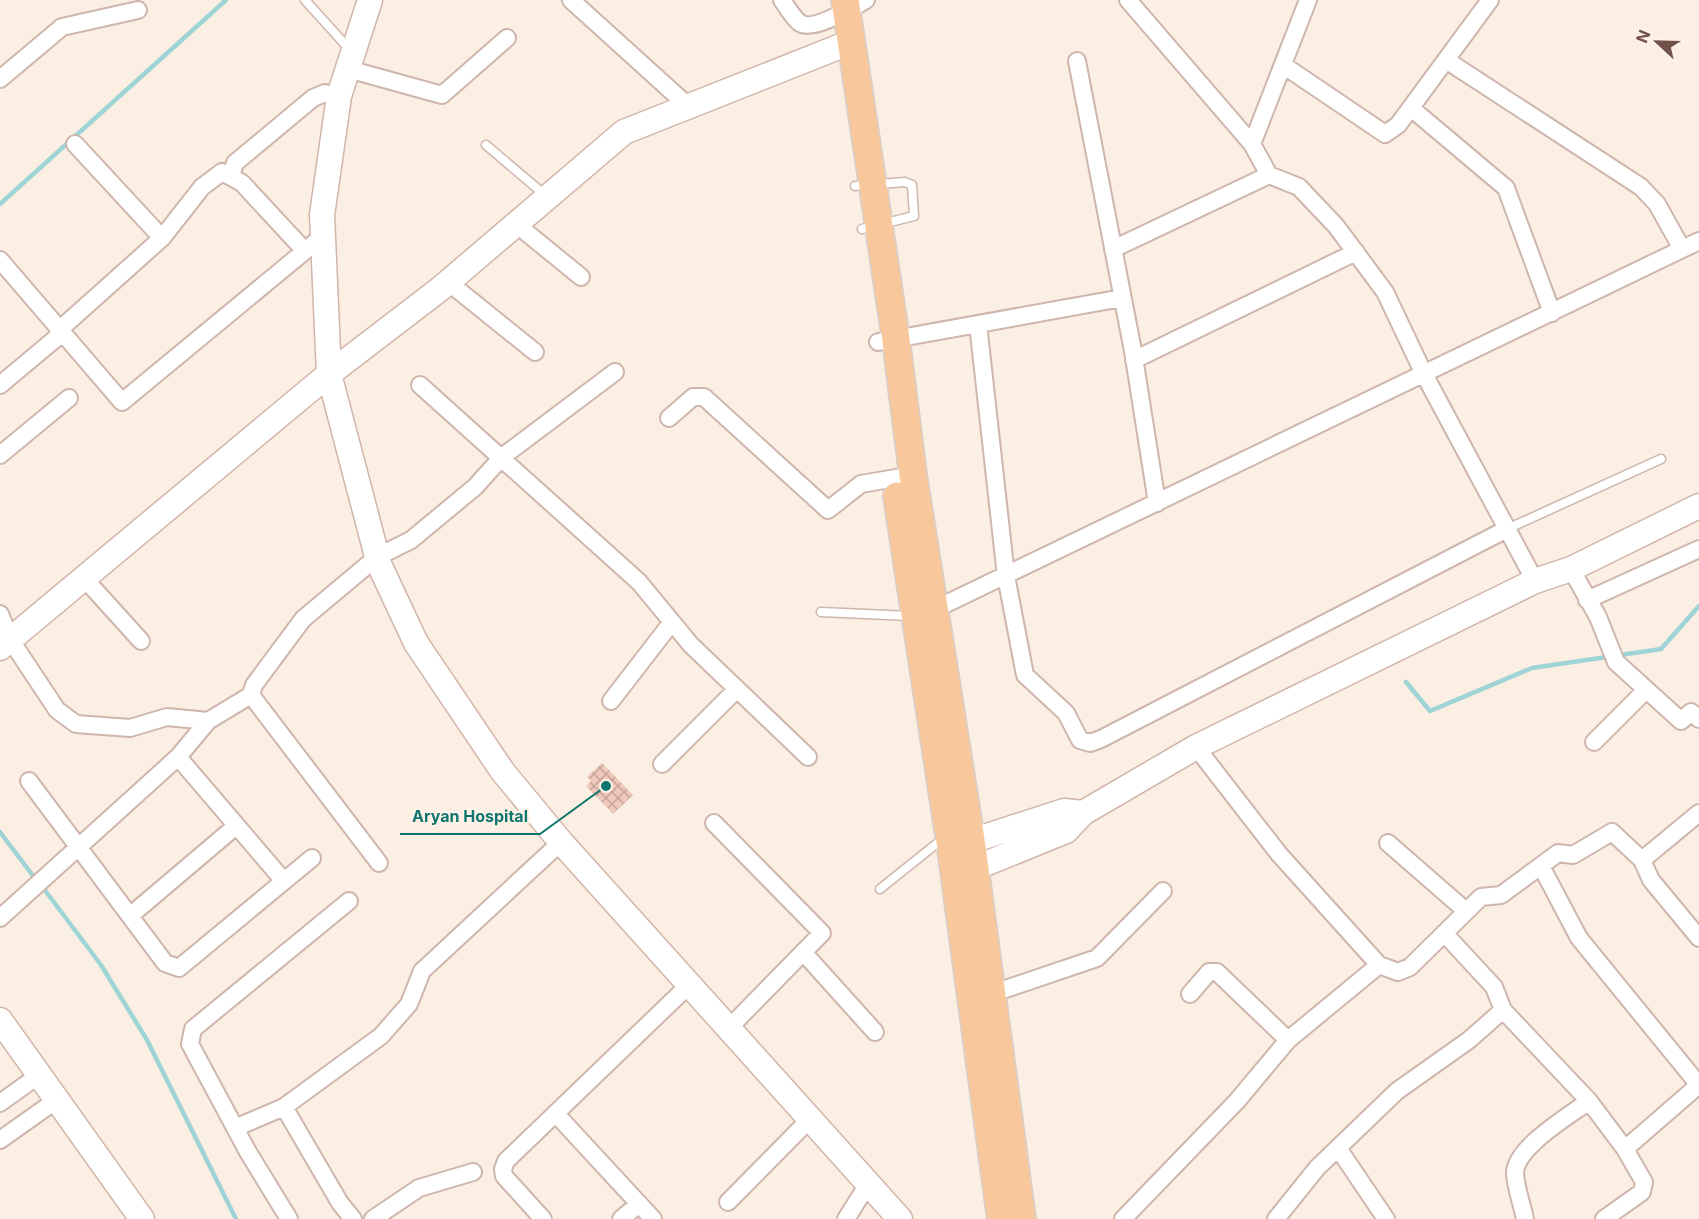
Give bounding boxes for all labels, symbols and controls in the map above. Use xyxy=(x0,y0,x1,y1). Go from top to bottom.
north arrow xyxy=(1627,12,1687,72)
text: N xyxy=(1632,27,1655,46)
callout: Aryan Hospital xyxy=(400,800,540,834)
text: Aryan Hospital xyxy=(412,806,528,826)

